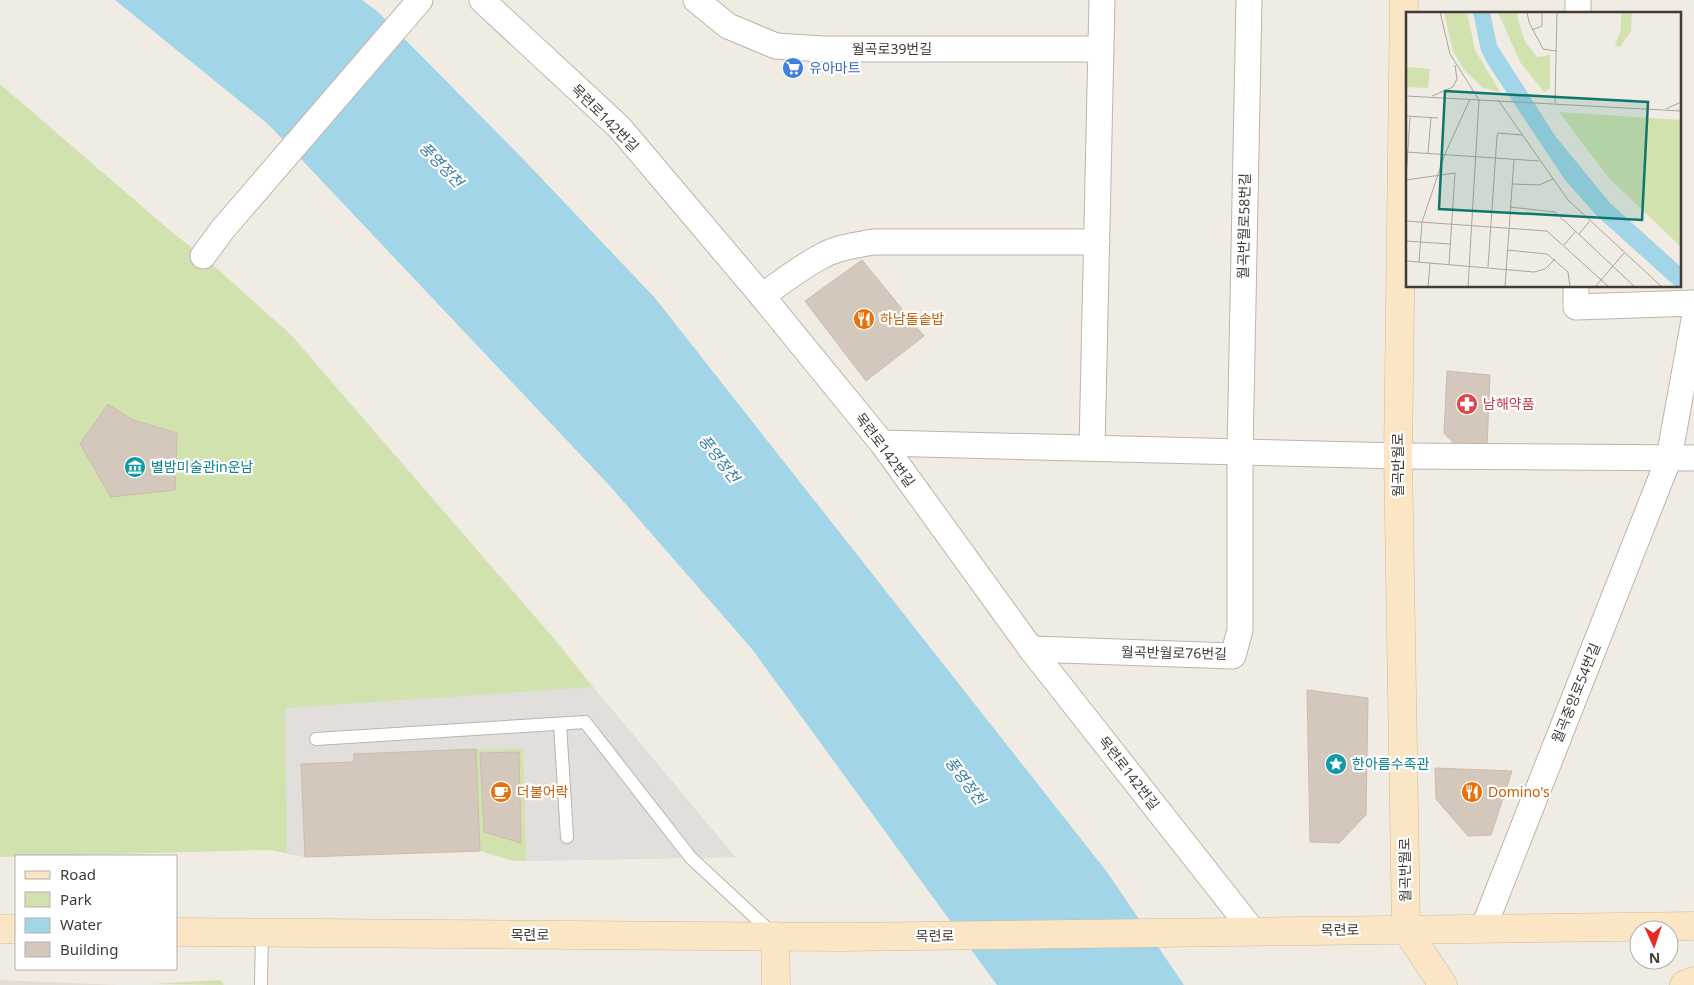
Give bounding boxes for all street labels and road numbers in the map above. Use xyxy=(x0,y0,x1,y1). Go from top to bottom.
street label: 월곡로39번길 xyxy=(852,39,932,58)
street label: 목련로142번길 xyxy=(567,80,643,156)
street label: 월곡반월로58번길 xyxy=(1233,173,1254,279)
street label: 목련로142번길 xyxy=(851,409,920,491)
street label: 월곡반월로 xyxy=(1388,433,1407,497)
street label: 월곡중앙로54번길 xyxy=(1547,640,1604,746)
street label: 월곡반월로76번길 xyxy=(1121,642,1227,663)
street label: 목련로142번길 xyxy=(1095,732,1164,813)
street label: 월곡반월로 xyxy=(1394,838,1415,902)
street label: 목련로 xyxy=(1321,920,1360,939)
street label: 목련로 xyxy=(511,925,549,944)
street label: 목련로 xyxy=(916,926,955,945)

